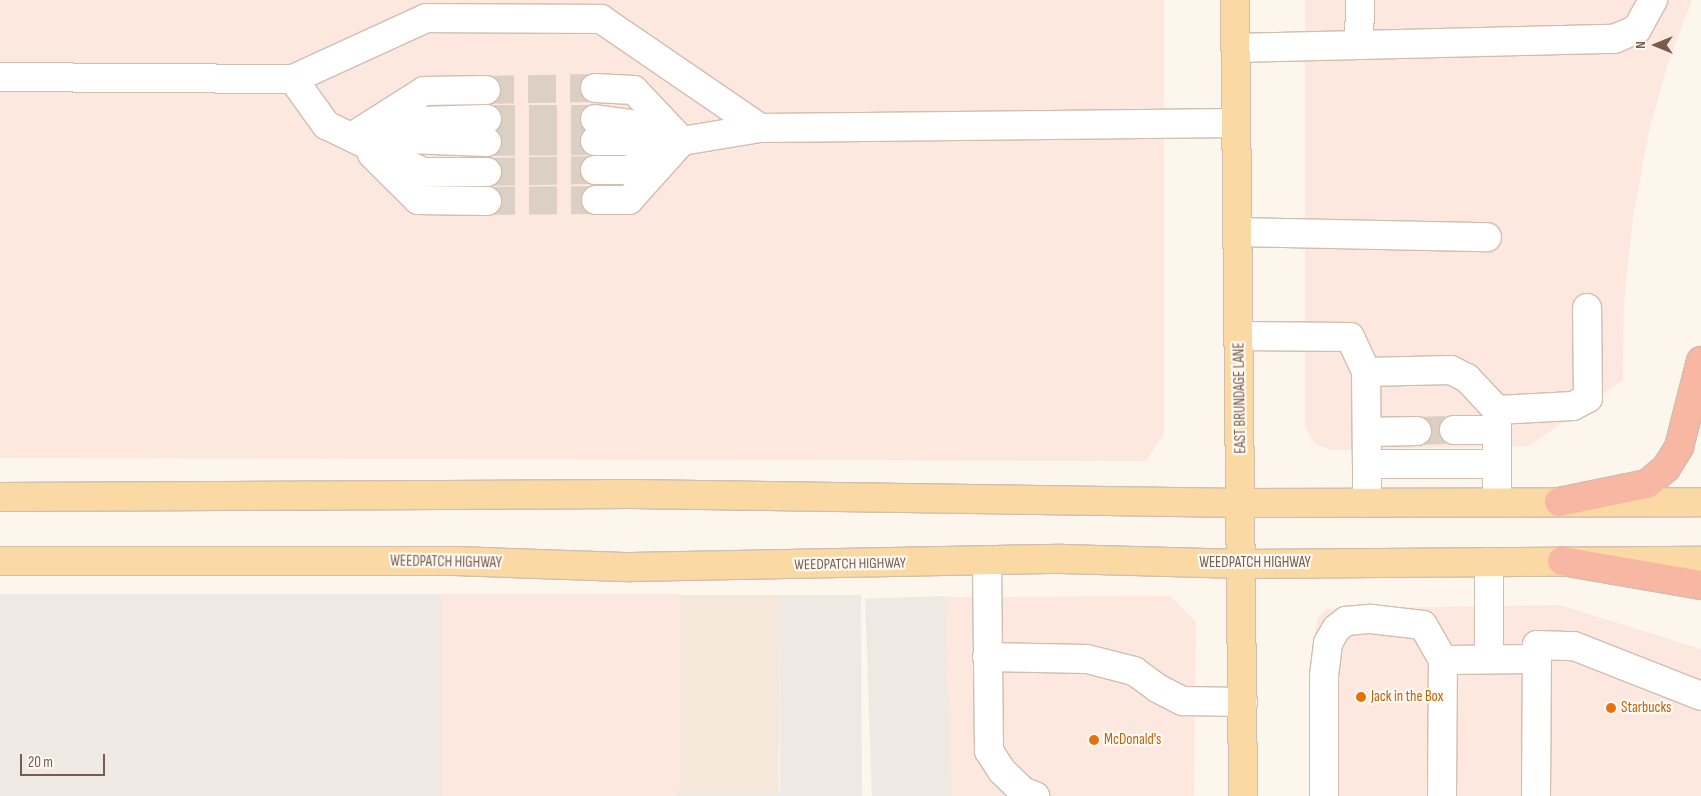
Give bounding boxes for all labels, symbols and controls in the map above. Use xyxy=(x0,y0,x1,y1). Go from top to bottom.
north arrow xyxy=(1631,20,1681,70)
text: N xyxy=(1632,41,1649,49)
street label: EAST BRUNDAGE LANE xyxy=(1230,342,1250,454)
street label: WEEDPATCH HIGHWAY xyxy=(390,552,502,572)
street label: WEEDPATCH HIGHWAY xyxy=(794,554,906,574)
street label: WEEDPATCH HIGHWAY xyxy=(1199,554,1311,572)
place label: Jack in the Box xyxy=(1371,688,1443,706)
marker: Jack in the Box xyxy=(1355,691,1367,703)
place label: Starbucks xyxy=(1621,699,1671,717)
marker: Starbucks xyxy=(1605,702,1617,714)
place label: McDonald's xyxy=(1104,731,1161,749)
marker: McDonald's xyxy=(1088,734,1100,746)
scale bar xyxy=(22,744,108,776)
text: 20 m xyxy=(28,753,53,772)

